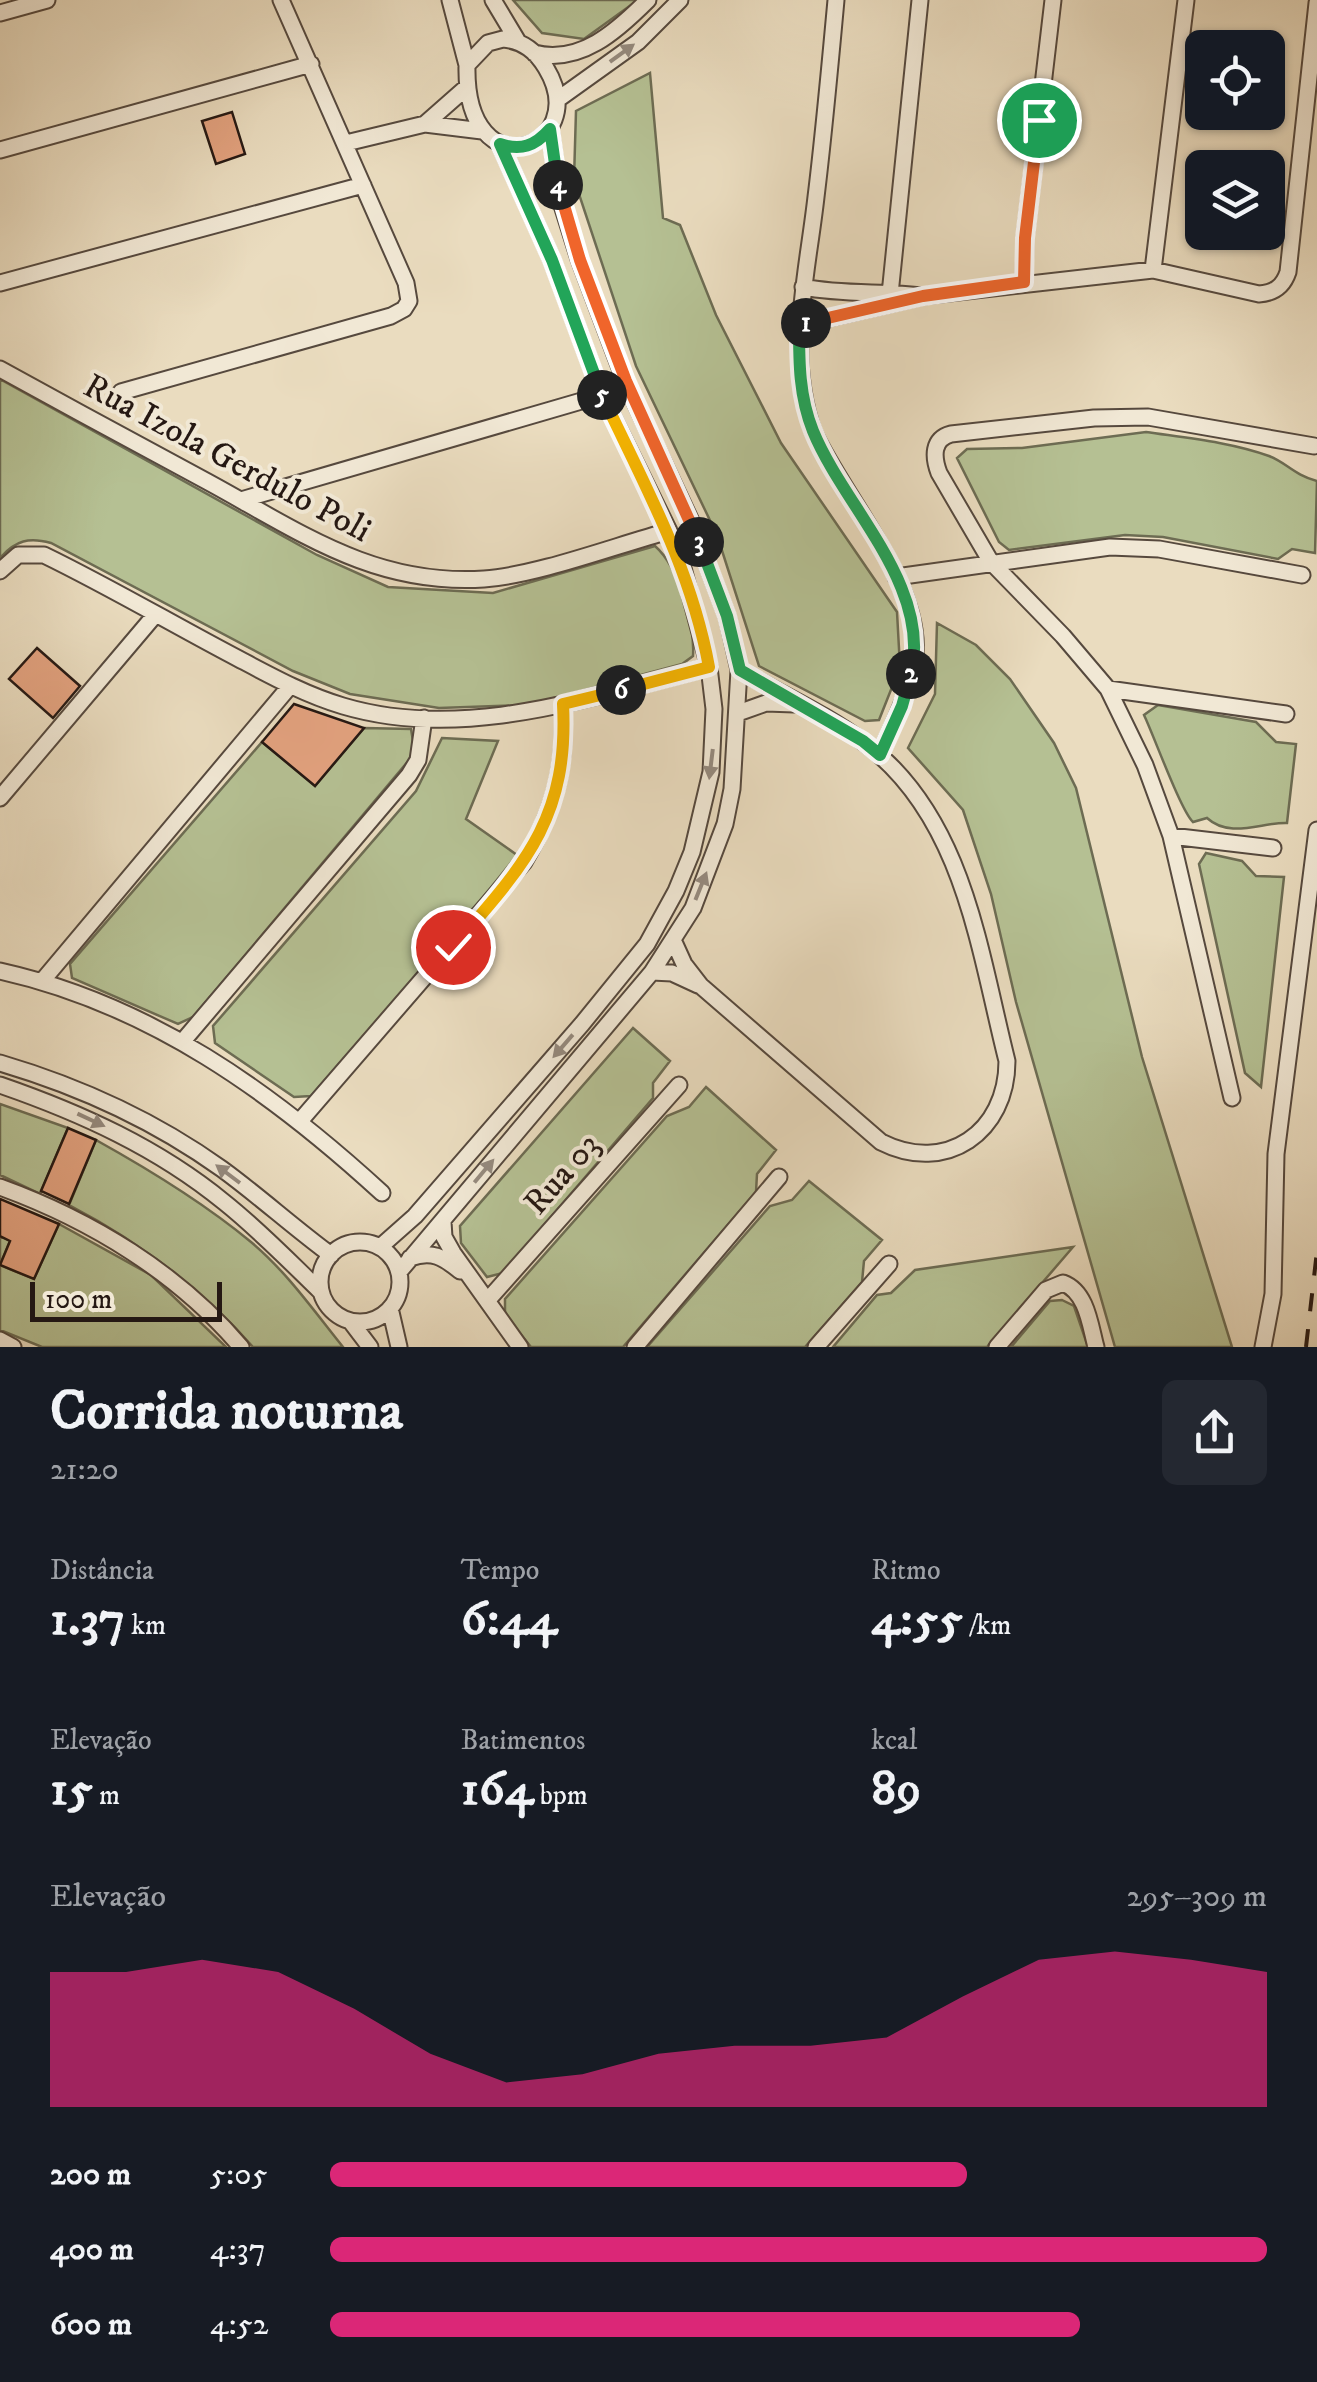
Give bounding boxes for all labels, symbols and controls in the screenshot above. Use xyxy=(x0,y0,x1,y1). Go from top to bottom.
map controls xyxy=(1185,30,1285,250)
button: locate xyxy=(1185,30,1285,130)
one-way arrow xyxy=(608,44,635,64)
pin xyxy=(997,78,1082,163)
icon: arrive xyxy=(1012,93,1067,148)
button: layers xyxy=(1185,150,1285,250)
pin: 4 xyxy=(533,160,583,210)
text: 4 xyxy=(550,167,566,202)
pin: 1 xyxy=(781,298,831,348)
text: 1 xyxy=(801,305,811,340)
street label: Rua Izola Gerdulo Poli xyxy=(76,364,378,553)
pin: 5 xyxy=(577,370,627,420)
text: 5 xyxy=(595,377,609,412)
pin: 3 xyxy=(674,517,724,567)
text: 3 xyxy=(694,524,704,559)
pin: 2 xyxy=(886,649,936,699)
text: 2 xyxy=(904,656,918,691)
pin: 6 xyxy=(596,665,646,715)
text: 6 xyxy=(614,672,628,707)
one-way arrow xyxy=(703,749,719,780)
one-way arrow xyxy=(694,871,710,901)
pin xyxy=(411,905,496,990)
icon: check xyxy=(426,920,481,975)
one-way arrow xyxy=(552,1033,574,1058)
one-way arrow xyxy=(77,1112,106,1129)
street label: Rua 03 xyxy=(515,1124,610,1224)
one-way arrow xyxy=(473,1159,495,1184)
one-way arrow xyxy=(215,1164,241,1185)
scale bar xyxy=(30,1277,222,1322)
text: 100 m xyxy=(45,1282,112,1317)
text: Corrida noturna xyxy=(50,1378,403,1447)
button: share xyxy=(1162,1380,1267,1485)
text: 21:20 xyxy=(50,1450,119,1490)
text: Distância xyxy=(50,1553,154,1588)
text: Tempo xyxy=(461,1553,539,1588)
text: Ritmo xyxy=(871,1553,941,1588)
text: 1.37 xyxy=(50,1588,125,1651)
text: 6:44 xyxy=(461,1588,557,1651)
text: 4:55 xyxy=(871,1588,963,1651)
text: km xyxy=(125,1608,166,1643)
text: /km xyxy=(963,1608,1011,1643)
text: Elevação xyxy=(50,1723,152,1758)
text: Batimentos xyxy=(461,1723,585,1758)
text: kcal xyxy=(871,1723,917,1758)
text: 15 xyxy=(50,1758,93,1821)
text: 164 xyxy=(461,1758,534,1821)
text: 89 xyxy=(871,1758,921,1821)
text: m xyxy=(93,1778,120,1813)
text: bpm xyxy=(534,1778,588,1813)
text: Elevação xyxy=(50,1877,166,1917)
text: 295–309 m xyxy=(1127,1877,1267,1917)
text: 200 m xyxy=(50,2155,131,2195)
text: 5:05 xyxy=(210,2155,267,2195)
text: 400 m xyxy=(50,2230,134,2270)
text: 4:37 xyxy=(210,2230,266,2270)
text: 600 m xyxy=(50,2305,132,2345)
text: 4:52 xyxy=(210,2305,268,2345)

